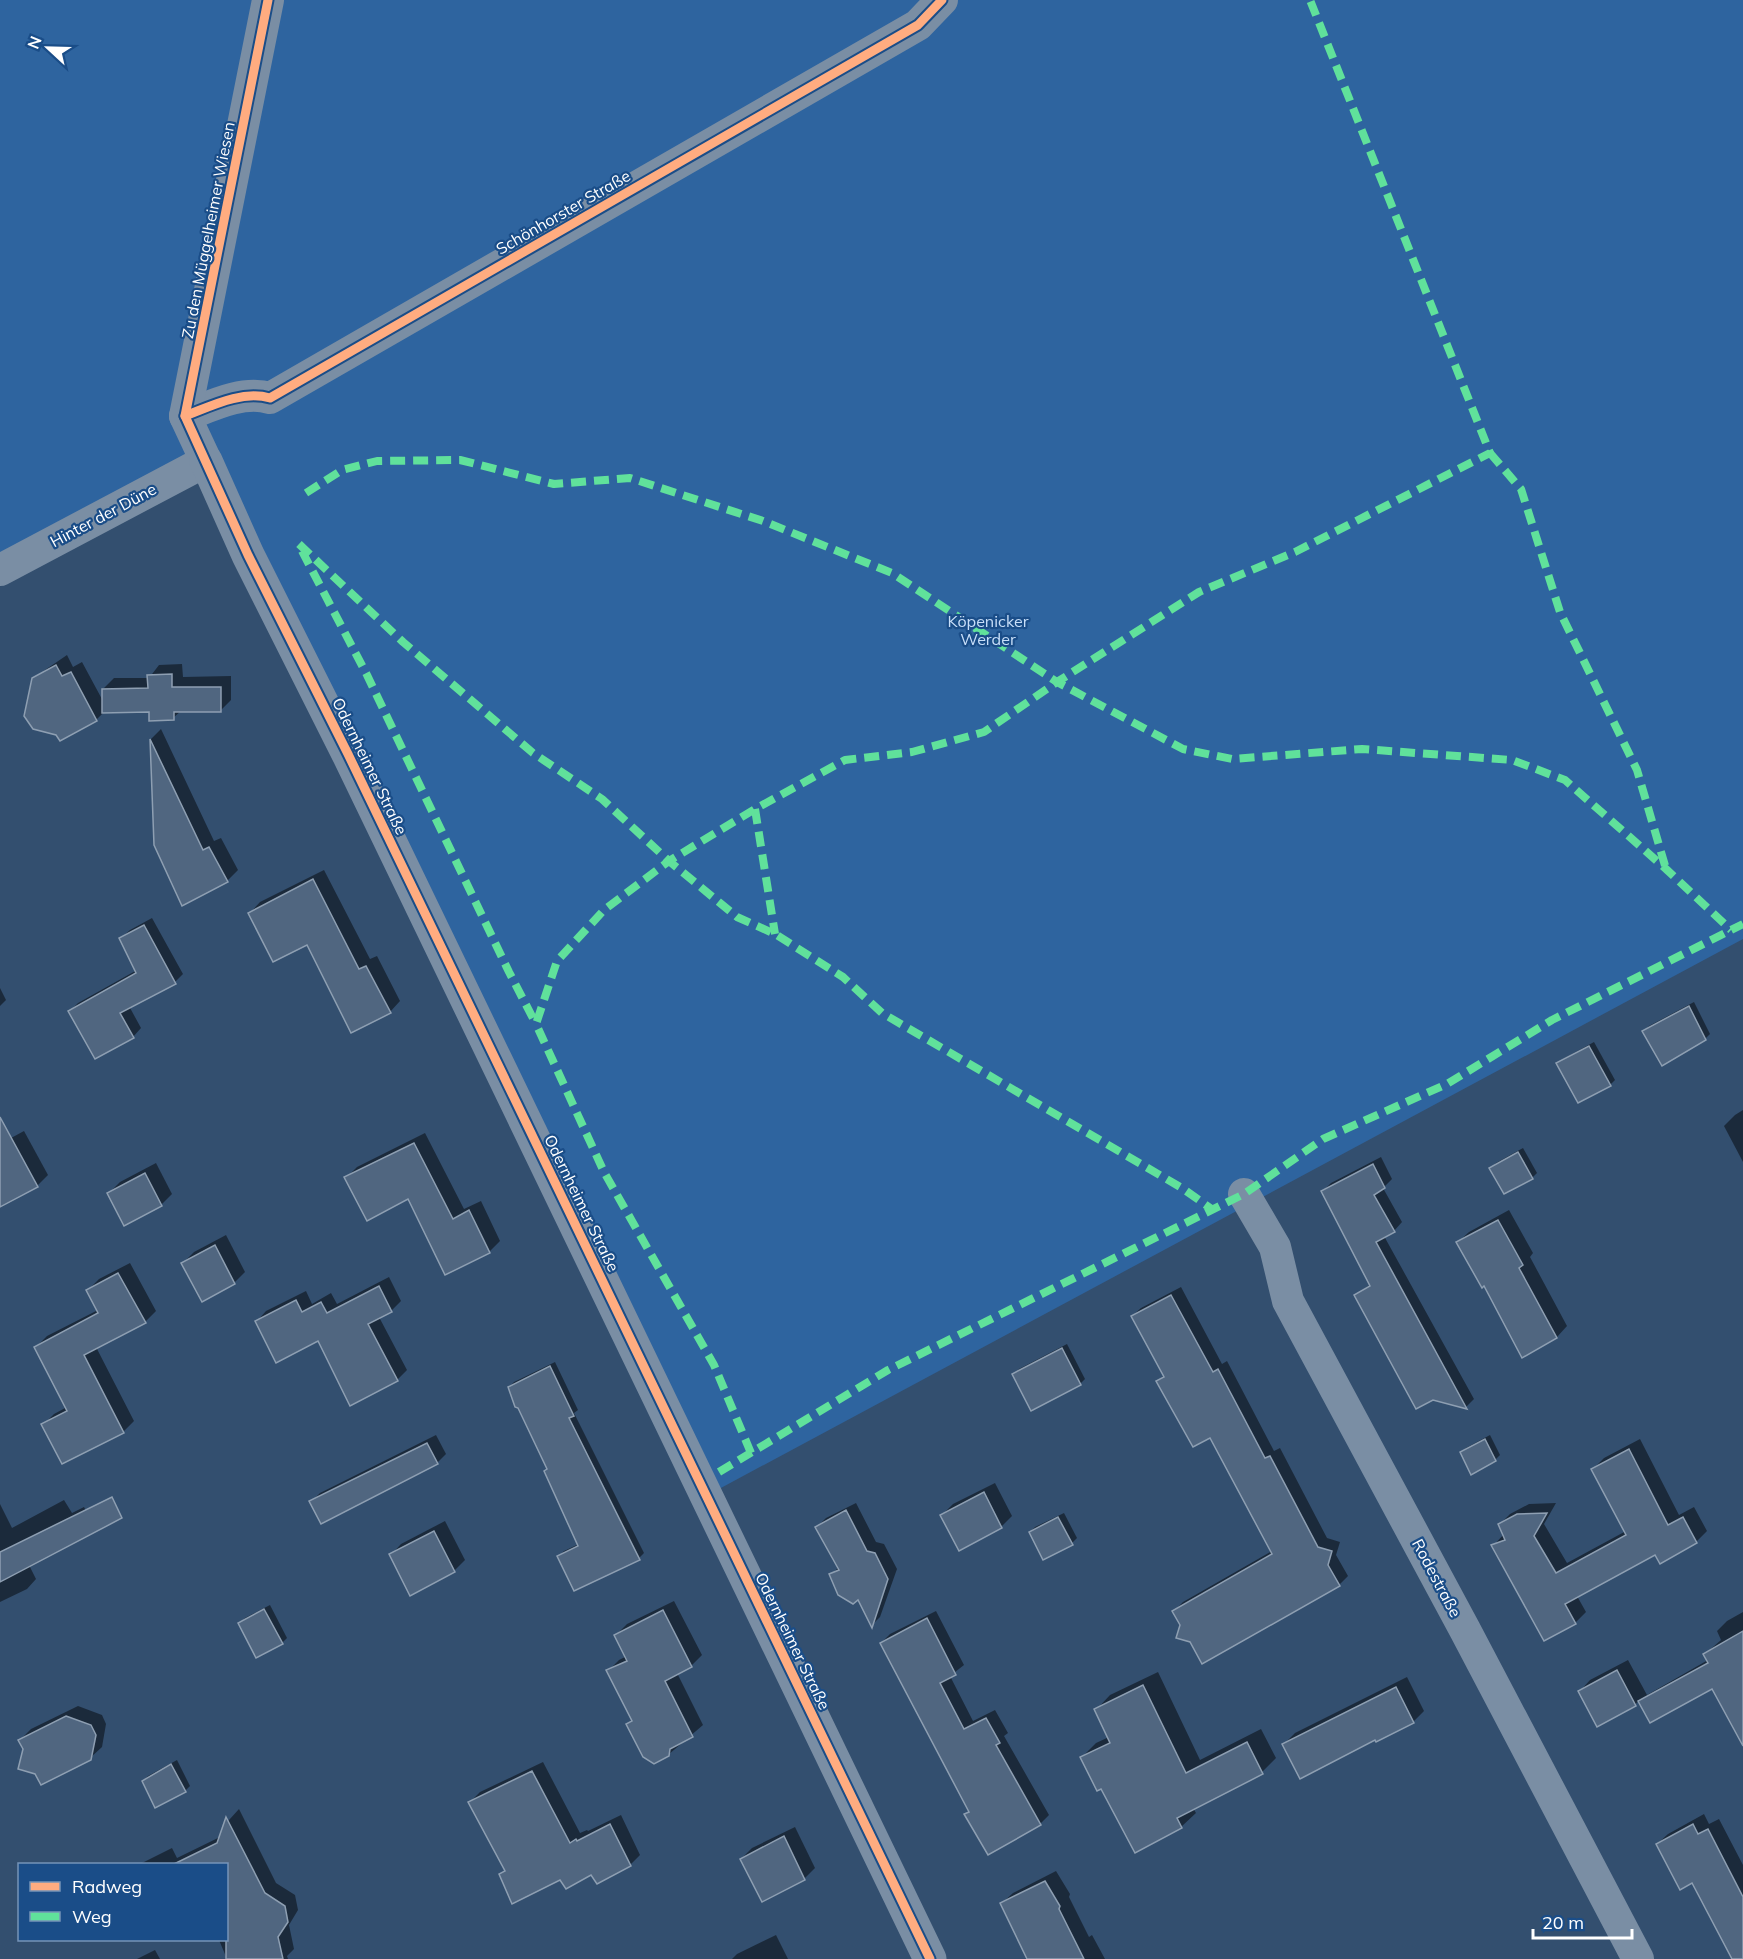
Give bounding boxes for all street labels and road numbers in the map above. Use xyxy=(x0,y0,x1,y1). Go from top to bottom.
street label: Zu den Müggelheimer Wiesen xyxy=(177,120,239,340)
street label: Schönhorster Straße xyxy=(492,165,634,259)
street label: Hinter der Düne xyxy=(47,479,159,551)
street label: Odernheimer Straße xyxy=(328,694,412,838)
street label: Odernheimer Straße xyxy=(540,1131,624,1275)
street label: Rodestraße xyxy=(1408,1535,1466,1621)
street label: Odernheimer Straße xyxy=(751,1569,835,1713)

